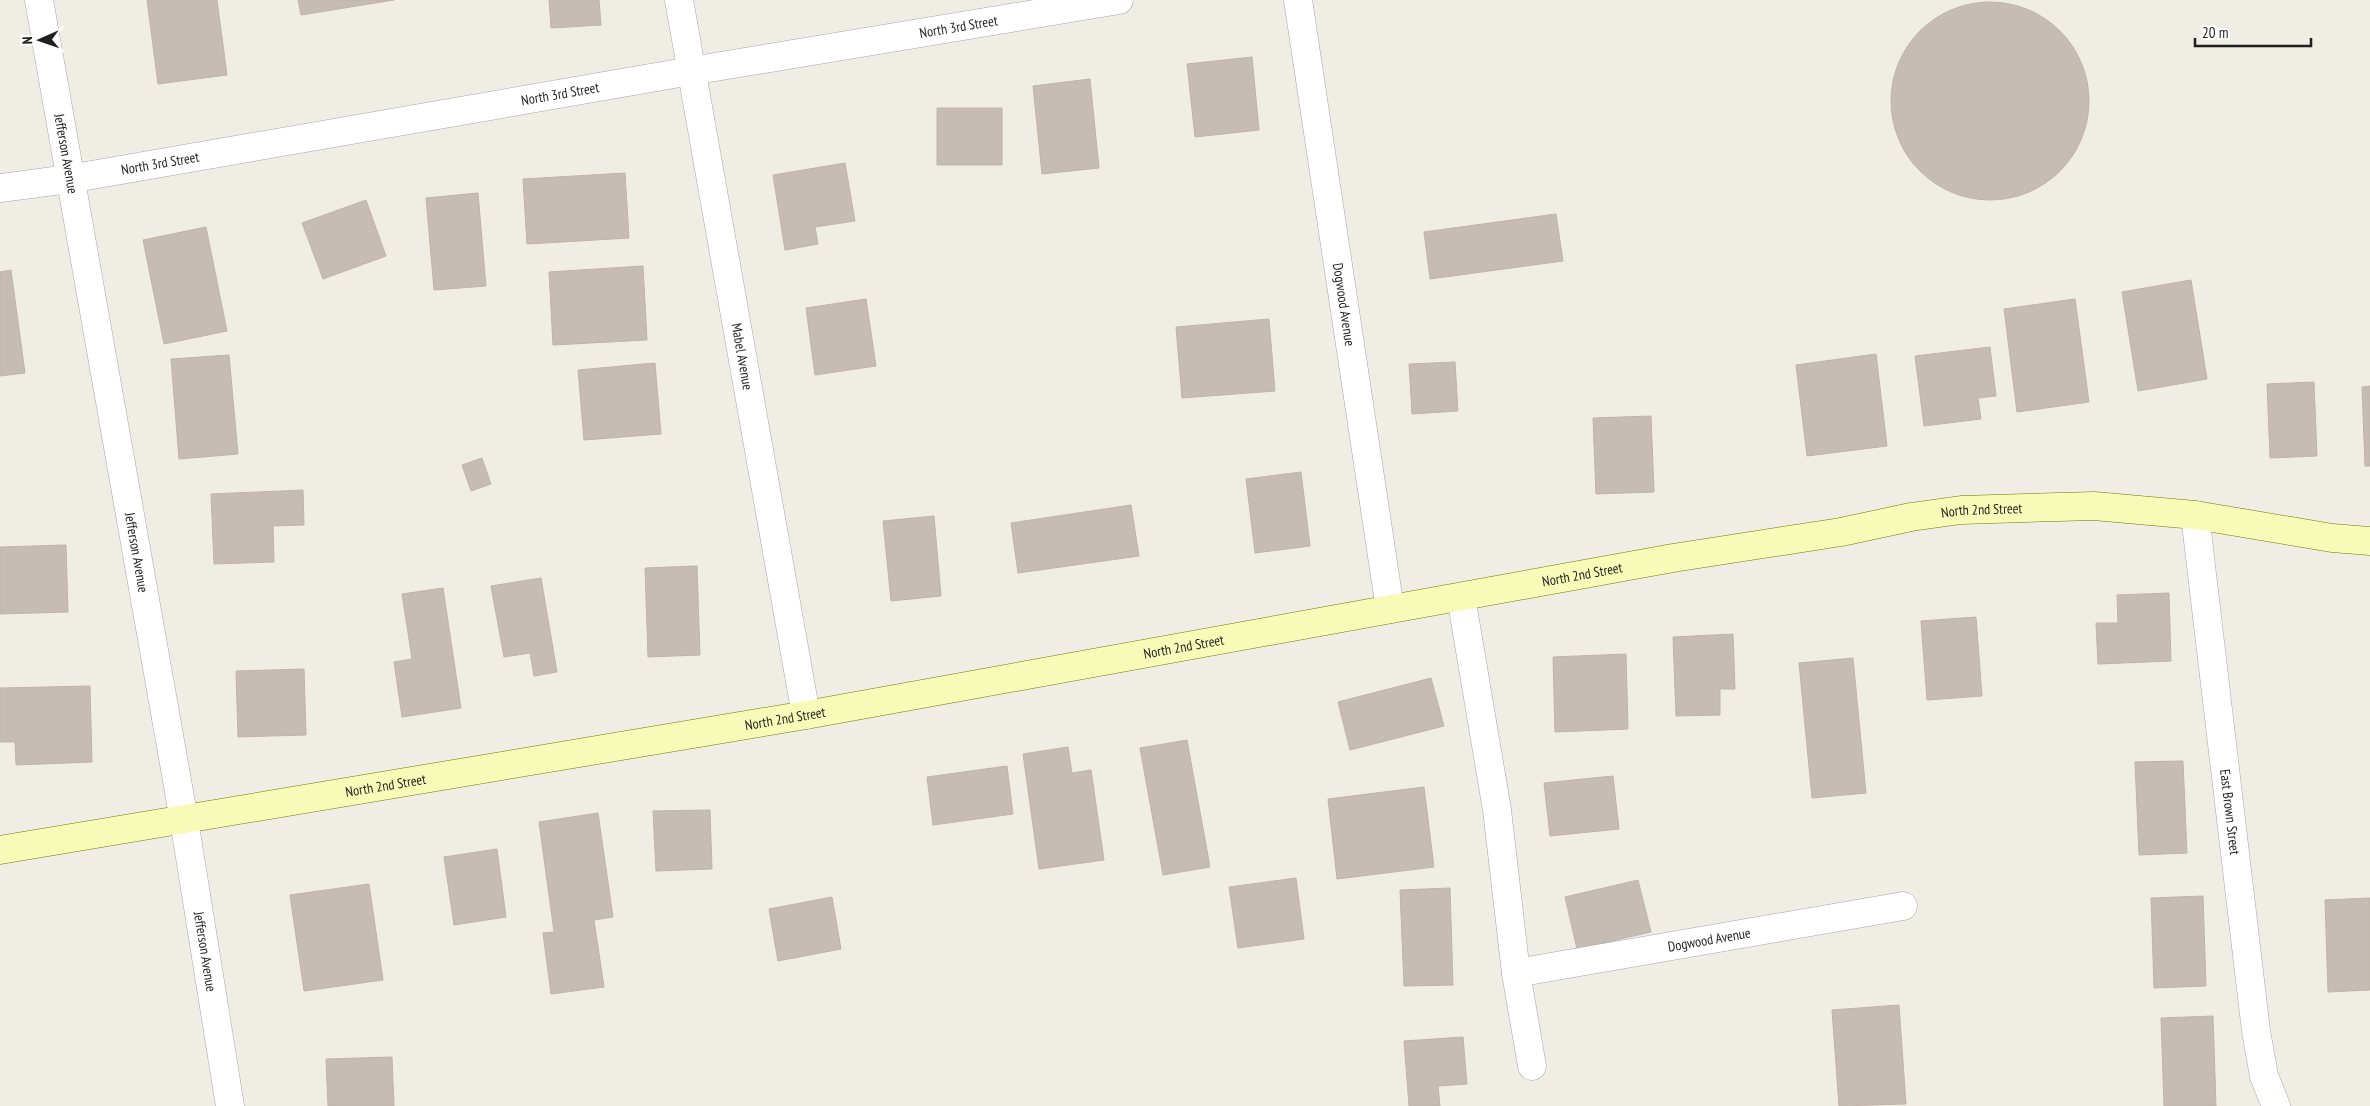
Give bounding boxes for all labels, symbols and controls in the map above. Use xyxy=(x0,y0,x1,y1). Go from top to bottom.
street label: North 3rd Street xyxy=(918,11,999,42)
north arrow xyxy=(15,15,65,65)
scale bar xyxy=(2195,15,2311,47)
text: 20 m xyxy=(2202,23,2228,42)
text: N xyxy=(18,36,36,45)
street label: North 3rd Street xyxy=(520,78,601,109)
street label: Jefferson Avenue xyxy=(50,111,82,195)
street label: North 3rd Street xyxy=(120,148,201,179)
street label: Dogwood Avenue xyxy=(1329,262,1359,348)
street label: Mabel Avenue xyxy=(728,322,757,392)
street label: North 2nd Street xyxy=(1940,499,2023,522)
street label: Jefferson Avenue xyxy=(121,510,153,594)
street label: North 2nd Street xyxy=(1541,558,1624,591)
street label: North 2nd Street xyxy=(1142,630,1225,663)
street label: North 2nd Street xyxy=(743,703,827,734)
street label: East Brown Street xyxy=(2216,768,2244,856)
street label: North 2nd Street xyxy=(344,770,427,801)
street label: Jefferson Avenue xyxy=(190,909,221,993)
street label: Dogwood Avenue xyxy=(1666,924,1752,956)

